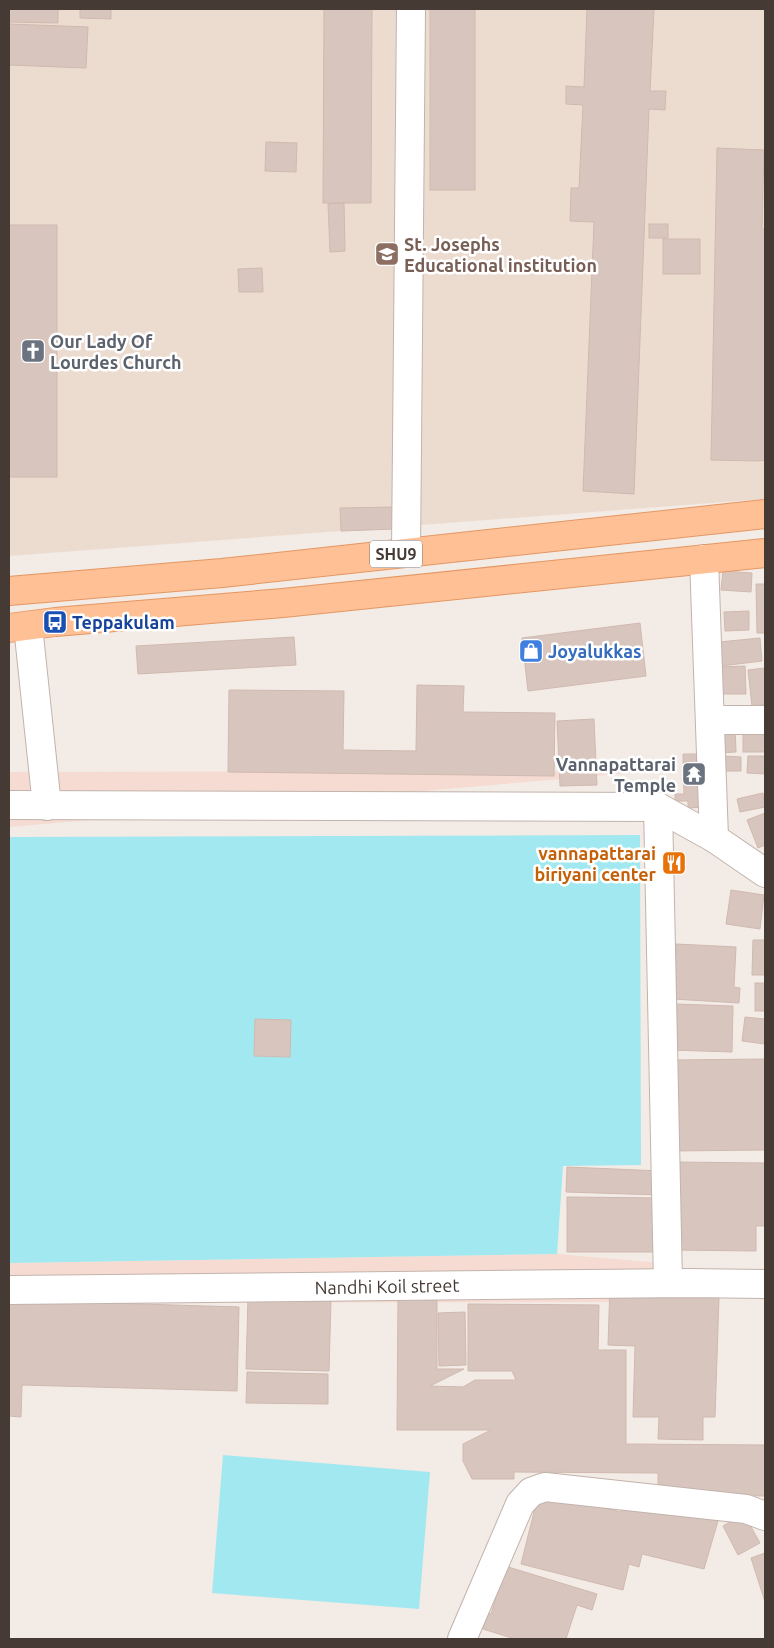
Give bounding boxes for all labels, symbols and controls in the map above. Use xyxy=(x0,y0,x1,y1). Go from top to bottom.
place label: St. Josephs Educational institution xyxy=(404,234,597,275)
school or university icon: St. Josephs Educational institution xyxy=(374,241,400,267)
place label: Our Lady Of Lourdes Church xyxy=(50,331,182,372)
church icon: Our Lady Of Lourdes Church xyxy=(20,338,46,364)
road number: SHU9 xyxy=(370,540,422,568)
bus stop icon: Teppakulam xyxy=(42,609,68,635)
place label: Teppakulam xyxy=(72,612,175,632)
shop icon: Joyalukkas xyxy=(518,638,544,664)
place label: Joyalukkas xyxy=(548,641,642,661)
place label: Vannapattarai Temple xyxy=(556,754,676,795)
temple icon: Vannapattarai Temple xyxy=(681,761,707,787)
place label: vannapattarai biriyani center xyxy=(534,843,657,884)
restaurant icon: vannapattarai biriyani center xyxy=(661,850,687,876)
street label: Nandhi Koil street xyxy=(314,1275,460,1297)

